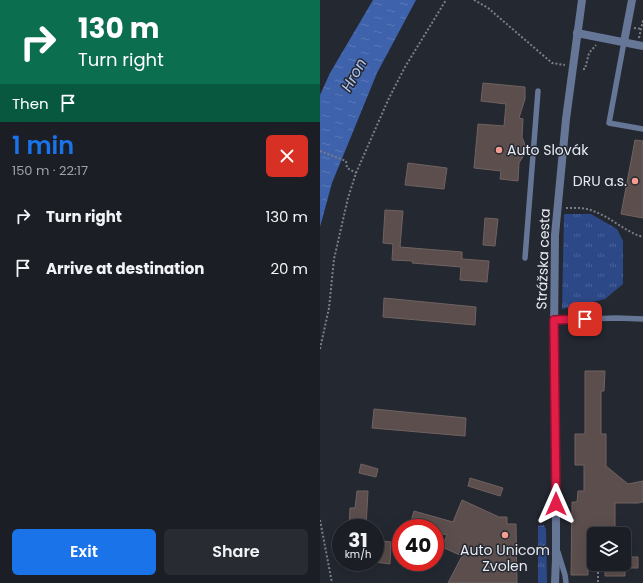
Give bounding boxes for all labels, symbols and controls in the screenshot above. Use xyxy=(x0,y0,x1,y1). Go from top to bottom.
text: 130 m xyxy=(78,9,159,48)
icon: right xyxy=(12,16,64,68)
text: Turn right xyxy=(78,47,164,72)
water label: Hron xyxy=(336,54,371,95)
icon: arrive xyxy=(57,92,79,114)
text: Then xyxy=(12,93,49,114)
text: 1 min xyxy=(12,129,74,162)
button: close xyxy=(266,135,308,177)
place label: Auto Slovák xyxy=(507,140,589,160)
marker: Auto Slovák xyxy=(494,145,504,155)
text: 150 m · 22:17 xyxy=(12,161,88,180)
place label: DRU a.s. xyxy=(573,171,627,191)
marker: DRU a.s. xyxy=(630,176,640,186)
icon: right xyxy=(12,205,34,227)
text: Turn right xyxy=(46,206,122,227)
text: 130 m xyxy=(265,206,308,227)
street label: Strážska cesta xyxy=(531,208,555,310)
icon: arrive xyxy=(12,257,34,279)
text: Arrive at destination xyxy=(46,258,204,279)
text: 20 m xyxy=(270,258,308,279)
pin xyxy=(568,302,602,336)
icon: arrive xyxy=(574,308,596,330)
position arrow xyxy=(535,483,577,525)
speed limit sign: 40 xyxy=(392,519,444,571)
text: 31 xyxy=(348,526,368,554)
map controls xyxy=(587,527,631,571)
button: layers xyxy=(587,527,631,571)
button: Exit xyxy=(12,529,156,575)
button: Share xyxy=(164,529,308,575)
marker: Auto Unicom Zvolen xyxy=(500,530,510,540)
place label: Auto Unicom Zvolen xyxy=(460,540,550,576)
text: km/h xyxy=(345,547,371,562)

